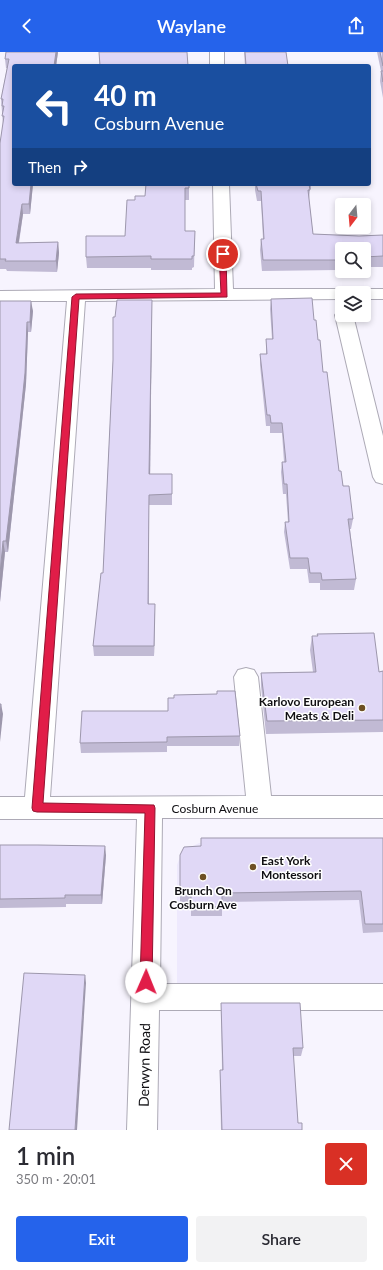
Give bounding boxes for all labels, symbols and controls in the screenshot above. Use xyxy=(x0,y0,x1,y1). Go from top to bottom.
icon: back xyxy=(16,15,38,37)
text: Waylane xyxy=(157,15,226,37)
icon: share xyxy=(345,15,367,37)
text: 40 m xyxy=(94,78,157,112)
icon: left xyxy=(28,80,80,132)
text: Cosburn Avenue xyxy=(94,112,224,134)
icon: right xyxy=(69,156,91,178)
text: Then xyxy=(28,158,61,176)
north arrow xyxy=(335,198,371,234)
map controls xyxy=(335,198,371,322)
pin xyxy=(206,237,240,271)
button: search xyxy=(335,242,371,278)
icon: arrive xyxy=(212,243,234,265)
button: layers xyxy=(335,286,371,322)
place label: Karlovo European Meats & Deli xyxy=(259,694,354,723)
marker: Karlovo European Meats & Deli xyxy=(357,703,367,713)
street label: Cosburn Avenue xyxy=(172,801,258,816)
place label: East York Montessori xyxy=(261,853,322,882)
marker: East York Montessori xyxy=(248,862,258,872)
marker: Brunch On Cosburn Ave xyxy=(198,872,208,882)
place label: Brunch On Cosburn Ave xyxy=(169,883,237,912)
position arrow xyxy=(125,961,167,1003)
street label: Derwyn Road xyxy=(135,1023,153,1107)
text: 1 min xyxy=(16,1141,75,1170)
button: close xyxy=(325,1143,367,1185)
text: 350 m · 20:01 xyxy=(16,1171,96,1187)
button: Exit xyxy=(16,1216,188,1262)
button: Share xyxy=(196,1216,367,1262)

